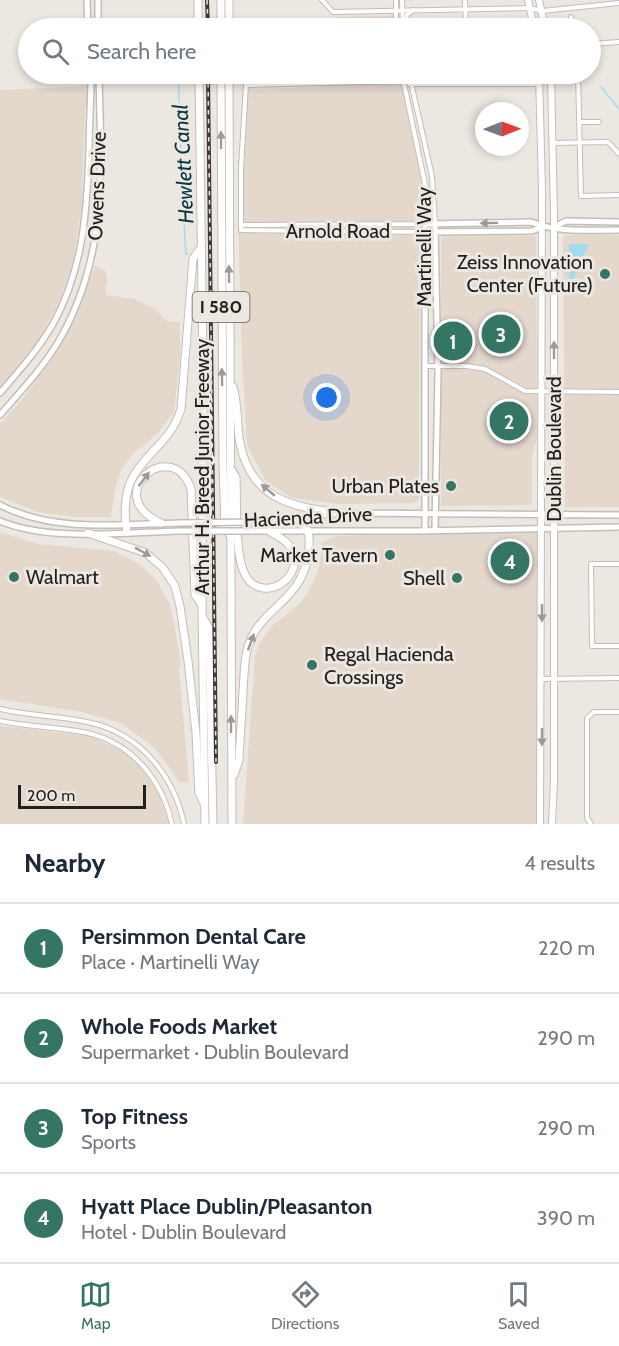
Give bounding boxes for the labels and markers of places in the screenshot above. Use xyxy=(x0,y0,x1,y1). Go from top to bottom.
place label: Zeiss Innovation Center (Future) xyxy=(457,250,593,297)
marker: Zeiss Innovation Center (Future) xyxy=(598,267,612,281)
pin: 3 xyxy=(482,312,520,356)
pin: 1 xyxy=(434,318,472,364)
pin: 2 xyxy=(490,398,528,444)
place label: Urban Plates xyxy=(332,474,439,498)
marker: Urban Plates xyxy=(444,479,458,493)
pin: 4 xyxy=(490,538,530,584)
place label: Market Tavern xyxy=(260,543,378,567)
marker: Market Tavern xyxy=(383,548,397,562)
place label: Walmart xyxy=(26,565,99,589)
place label: Shell xyxy=(403,566,445,590)
marker: Walmart xyxy=(7,570,21,584)
marker: Shell xyxy=(450,571,464,585)
place label: Regal Hacienda Crossings xyxy=(324,642,454,689)
marker: Regal Hacienda Crossings xyxy=(305,658,319,672)

